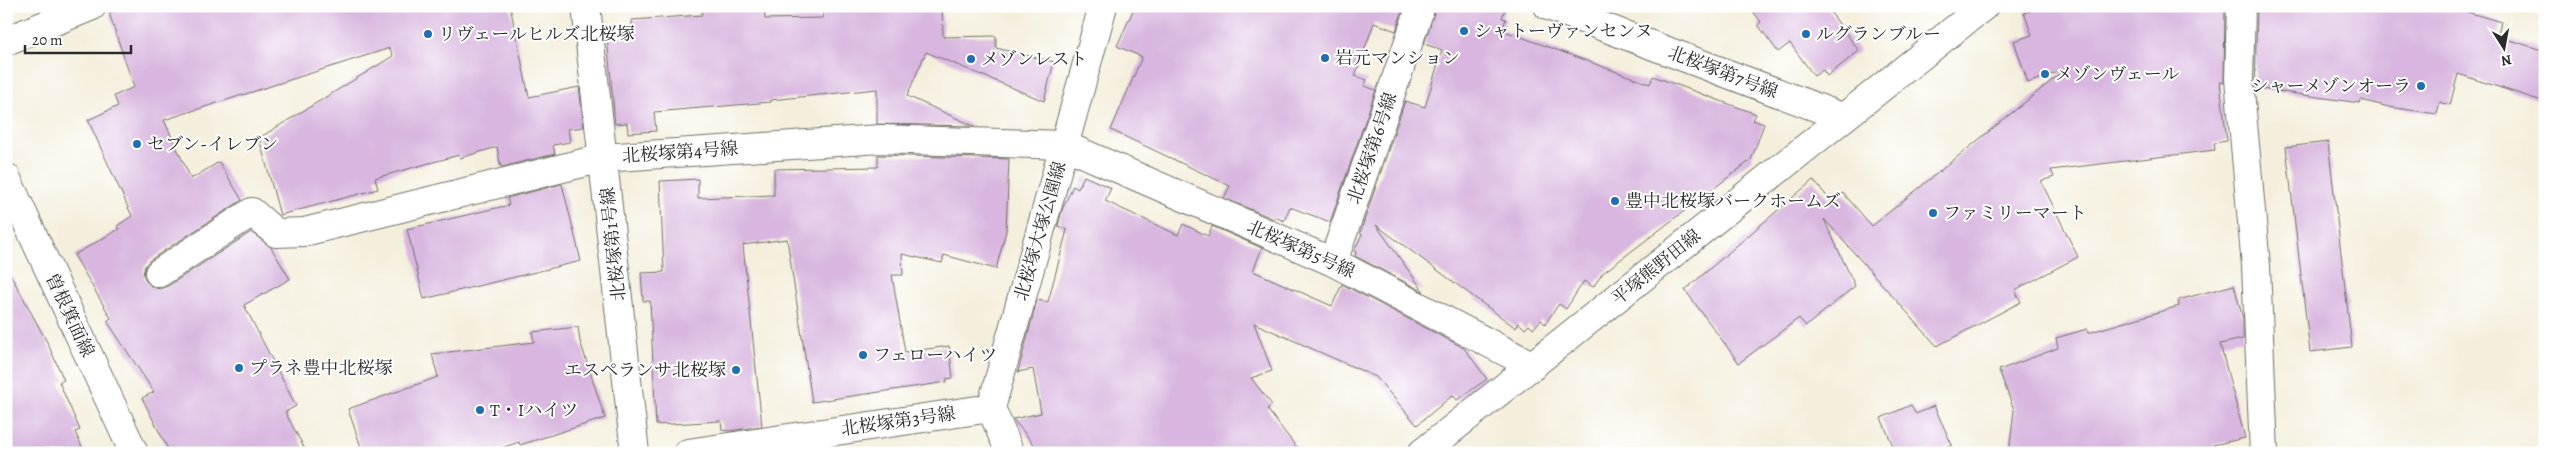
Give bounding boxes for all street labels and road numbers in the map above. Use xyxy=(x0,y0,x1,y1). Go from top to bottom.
street label: 北桜塚第7号線 xyxy=(1665,40,1781,104)
street label: 北桜塚第6号線 xyxy=(1342,89,1402,207)
street label: 北桜塚第4号線 xyxy=(621,136,739,168)
street label: 北桜塚大塚公園線 xyxy=(1009,158,1071,304)
street label: 北桜塚第1号線 xyxy=(595,186,631,302)
street label: 北桜塚第5号線 xyxy=(1243,214,1359,284)
street label: 平塚熊野田線 xyxy=(1606,224,1706,310)
street label: 曽根箕面線 xyxy=(40,269,100,361)
street label: 北桜塚第3号線 xyxy=(839,401,957,441)

